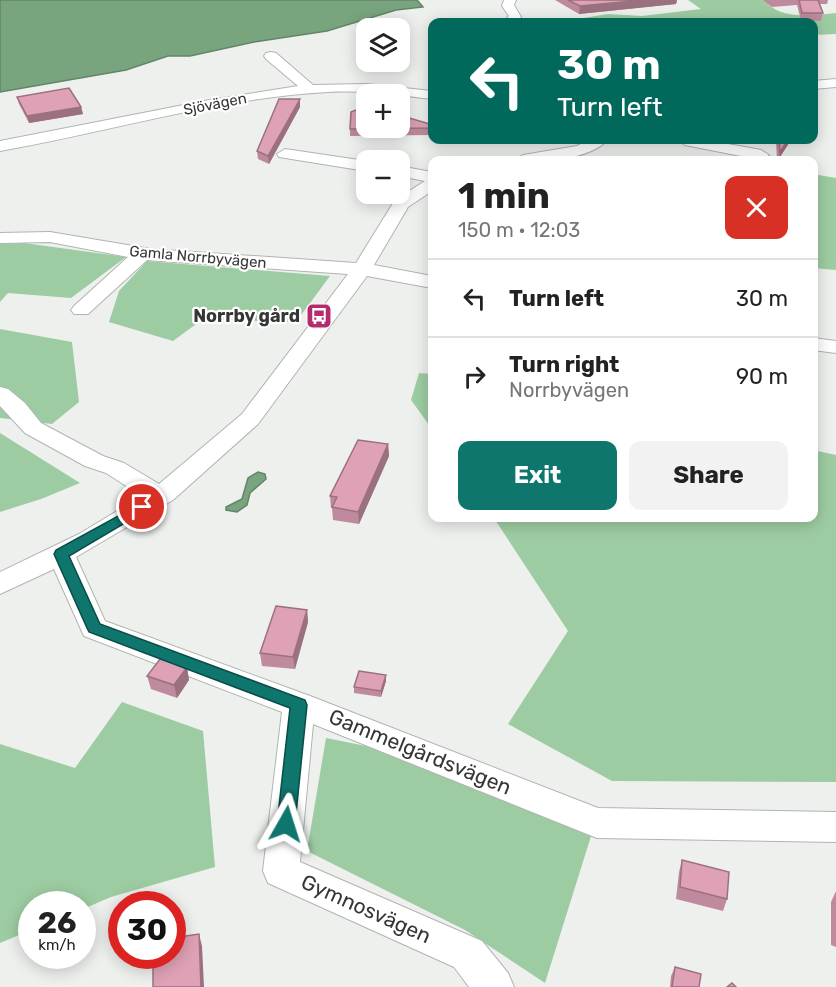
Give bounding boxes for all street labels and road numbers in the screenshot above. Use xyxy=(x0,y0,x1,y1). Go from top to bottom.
street label: Sjövägen xyxy=(182,89,248,119)
street label: Gamla Norrbyvägen xyxy=(129,242,267,272)
street label: Gammelgårdsvägen xyxy=(325,703,515,800)
street label: Gymnosvägen xyxy=(297,869,435,948)

